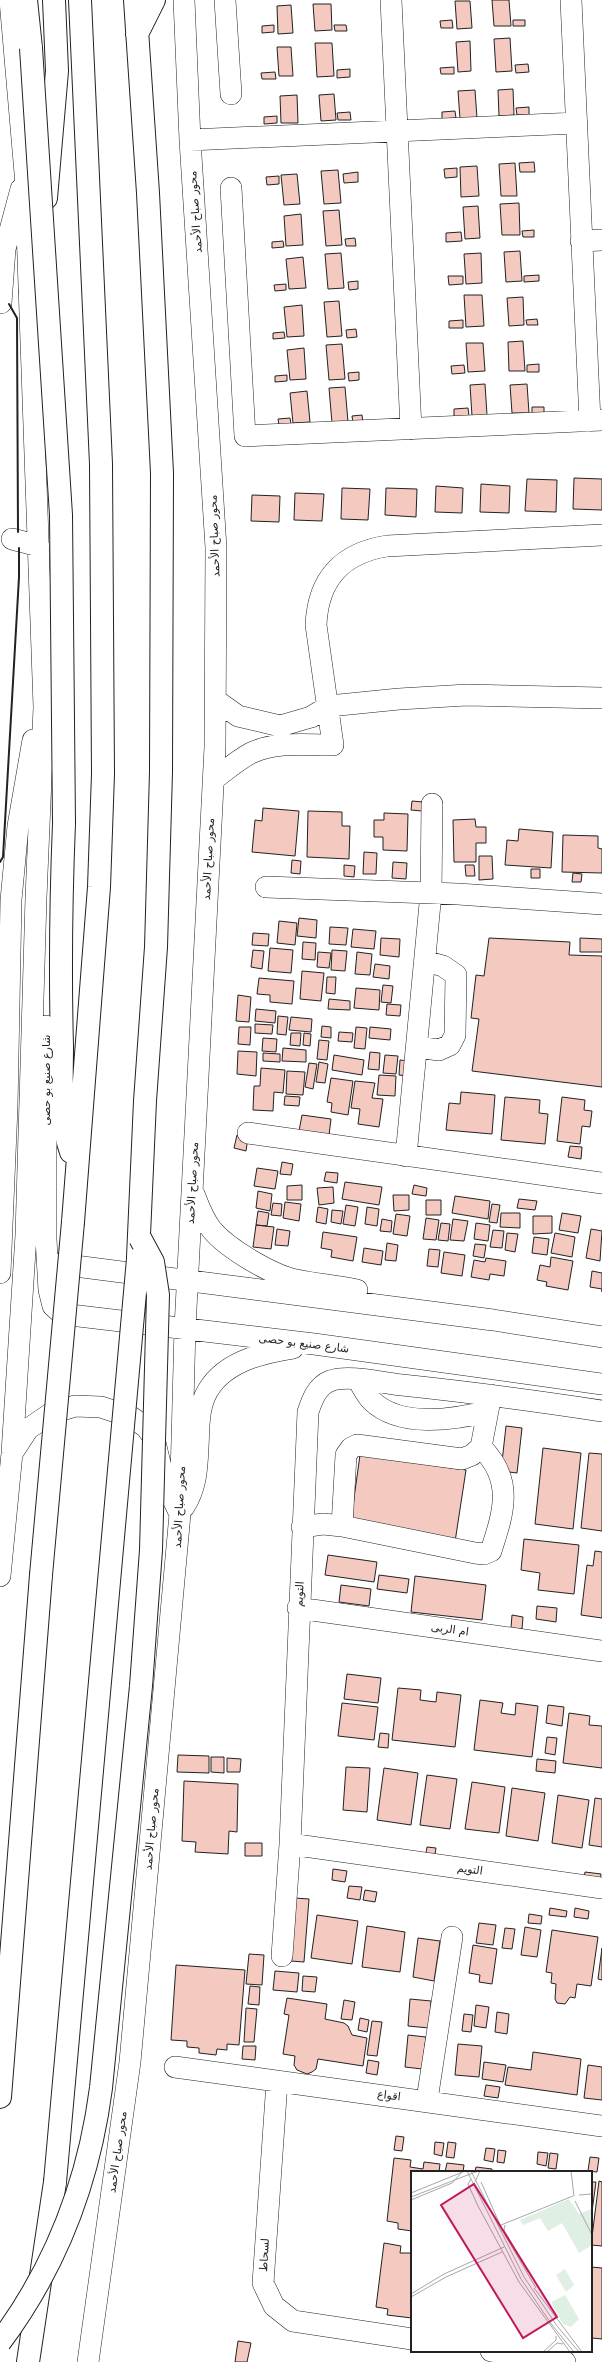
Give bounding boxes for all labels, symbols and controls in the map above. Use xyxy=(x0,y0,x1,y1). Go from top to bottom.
street label: محور صباح الأحمد xyxy=(185,170,205,254)
street label: محور صباح الأحمد xyxy=(206,494,222,577)
street label: محور صباح الأحمد xyxy=(199,817,217,900)
street label: شارع صنيع بو حصى xyxy=(40,1034,53,1126)
street label: محور صباح الأحمد xyxy=(183,1141,201,1224)
street label: شارع صنيع بو حصى xyxy=(258,1331,350,1355)
street label: محور صباح الأحمد xyxy=(170,1465,188,1548)
street label: التويم xyxy=(292,1581,307,1607)
street label: ام الربى xyxy=(430,1620,470,1639)
street label: محور صباح الأحمد xyxy=(140,1787,162,1871)
street label: التويم xyxy=(456,1861,484,1878)
street label: اقواع xyxy=(376,2088,401,2103)
street label: محور صباح الأحمد xyxy=(104,2110,130,2194)
inset map xyxy=(411,2171,592,2352)
street label: لسحاط xyxy=(257,2238,272,2272)

